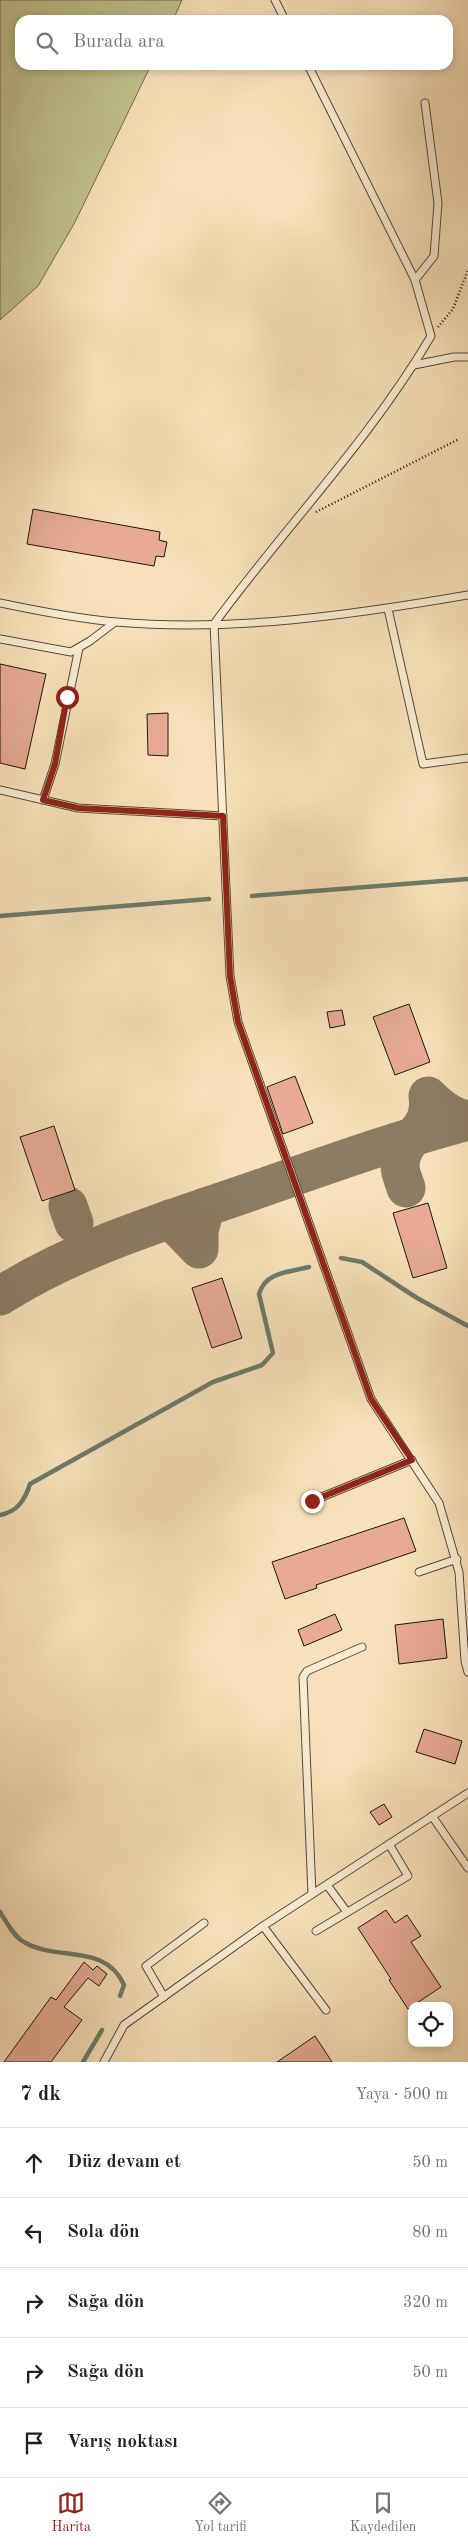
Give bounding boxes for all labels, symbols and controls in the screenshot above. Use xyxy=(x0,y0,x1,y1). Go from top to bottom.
search box xyxy=(15,15,453,70)
icon: search xyxy=(33,29,61,57)
text: Burada ara xyxy=(73,33,165,52)
route start xyxy=(56,686,79,709)
route end xyxy=(301,1490,324,1513)
map controls xyxy=(408,2002,453,2047)
button: locate xyxy=(408,2002,453,2047)
text: 7 dk xyxy=(20,2084,61,2105)
text: Yaya · 500 m xyxy=(355,2087,448,2103)
icon: ahead xyxy=(20,2149,48,2177)
text: Düz devam et xyxy=(67,2153,181,2172)
text: 50 m xyxy=(412,2155,448,2171)
icon: left xyxy=(20,2219,48,2247)
text: Sola dön xyxy=(67,2223,140,2242)
text: 80 m xyxy=(412,2225,448,2241)
icon: right xyxy=(20,2289,48,2317)
text: Sağa dön xyxy=(67,2293,144,2312)
text: 320 m xyxy=(403,2295,448,2311)
icon: right xyxy=(20,2359,48,2387)
text: Sağa dön xyxy=(67,2363,144,2382)
text: 50 m xyxy=(412,2365,448,2381)
icon: arrive xyxy=(20,2429,48,2457)
text: Varış noktası xyxy=(67,2433,178,2452)
tab: Harita xyxy=(52,2489,91,2536)
tab: Yol tarifi xyxy=(194,2489,247,2536)
tab: Kaydedilen xyxy=(350,2489,416,2536)

